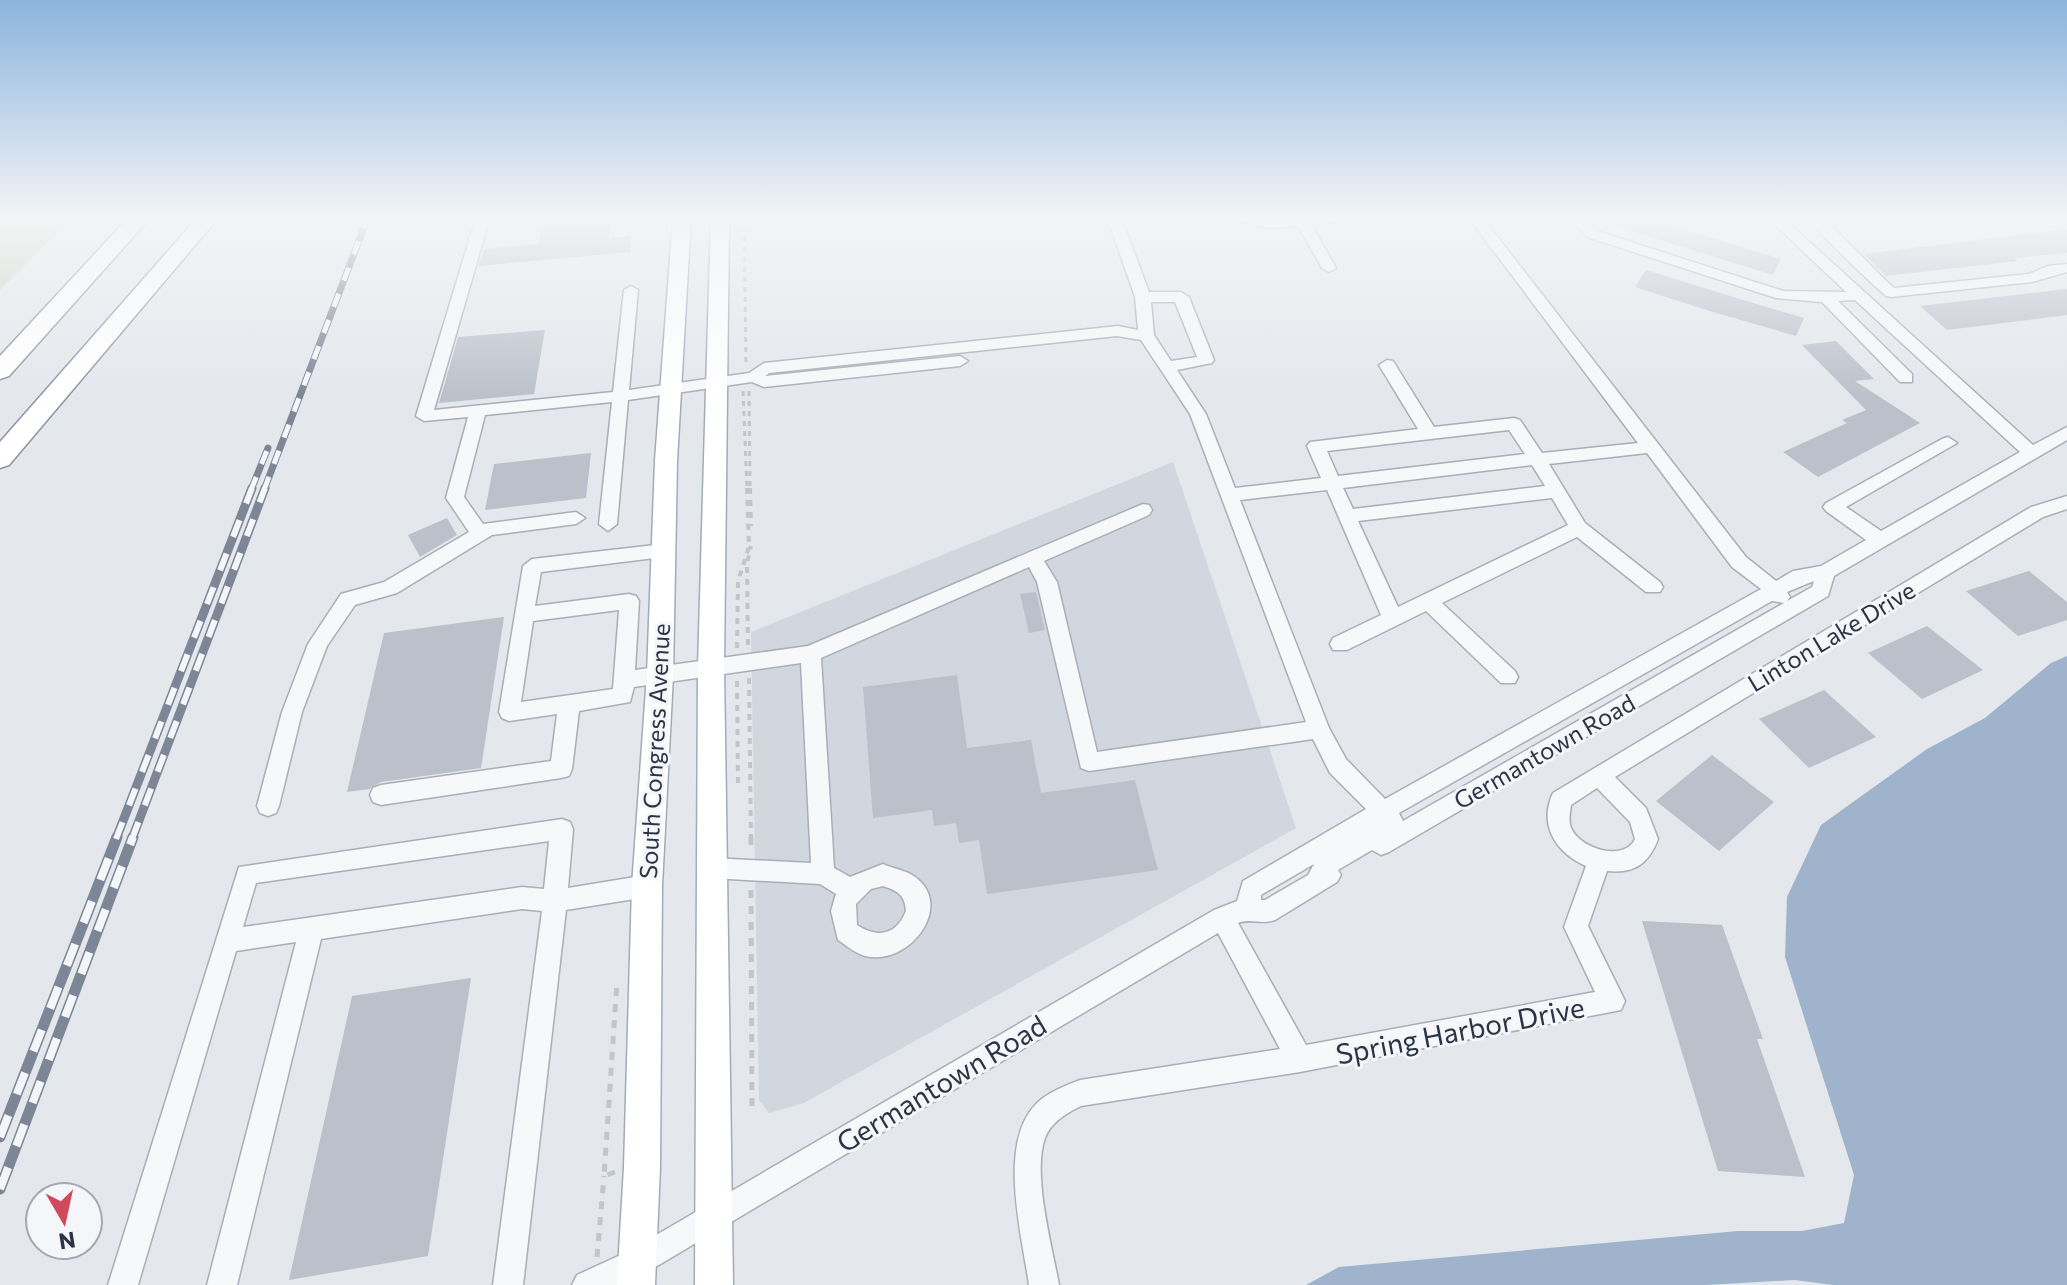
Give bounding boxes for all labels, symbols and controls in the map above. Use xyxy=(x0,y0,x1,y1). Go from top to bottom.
street label: Linton Lake Drive xyxy=(1742,575,1920,697)
street label: South Congress Avenue xyxy=(633,623,675,879)
street label: Germantown Road xyxy=(1448,687,1640,815)
street label: Spring Harbor Drive xyxy=(1333,989,1587,1071)
street label: Germantown Road xyxy=(830,1007,1052,1159)
north arrow xyxy=(24,1181,104,1261)
text: N xyxy=(57,1227,77,1256)

